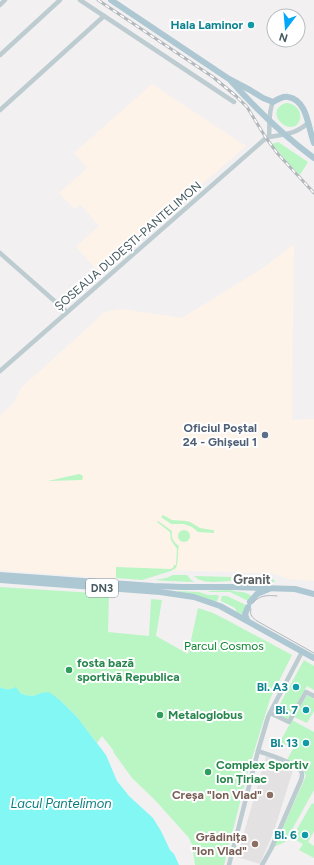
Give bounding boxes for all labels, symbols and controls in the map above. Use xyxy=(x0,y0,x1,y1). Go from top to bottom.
north arrow xyxy=(266,8,306,48)
place label: Hala Laminor xyxy=(171,18,243,32)
marker: Hala Laminor xyxy=(246,20,256,30)
text: N xyxy=(277,30,289,45)
street label: ȘOSEAUA DUDEȘTI-PANTELIMON xyxy=(52,179,204,313)
place label: Oficiul Poștal 24 - Ghișeul 1 xyxy=(183,421,257,449)
marker: Oficiul Poștal 24 - Ghișeul 1 xyxy=(260,430,270,440)
district label: Granit xyxy=(233,572,271,587)
road number: DN3 xyxy=(86,579,118,597)
park label: Parcul Cosmos xyxy=(184,639,264,653)
place label: fosta bază sportivă Republica xyxy=(77,656,180,684)
marker: fosta bază sportivă Republica xyxy=(64,665,74,675)
place label: Bl. A3 xyxy=(257,680,288,694)
marker: Bl. A3 xyxy=(291,682,301,692)
place label: Bl. 7 xyxy=(275,703,298,717)
marker: Bl. 7 xyxy=(301,705,311,715)
place label: Metaloglobus xyxy=(168,708,243,722)
marker: Metaloglobus xyxy=(155,710,165,720)
place label: Bl. 13 xyxy=(270,736,298,750)
marker: Bl. 13 xyxy=(301,738,311,748)
place label: Complex Sportiv Ion Țiriac xyxy=(216,758,309,786)
marker: Complex Sportiv Ion Țiriac xyxy=(203,767,213,777)
place label: Creșa "Ion Vlad" xyxy=(172,788,262,802)
marker: Creșa "Ion Vlad" xyxy=(265,790,275,800)
water label: Lacul Pantelimon xyxy=(11,796,111,811)
place label: Bl. 6 xyxy=(274,828,297,842)
place label: Grădinița "Ion Vlad" xyxy=(192,830,247,858)
marker: Bl. 6 xyxy=(300,830,310,840)
marker: Grădinița "Ion Vlad" xyxy=(250,839,260,849)

